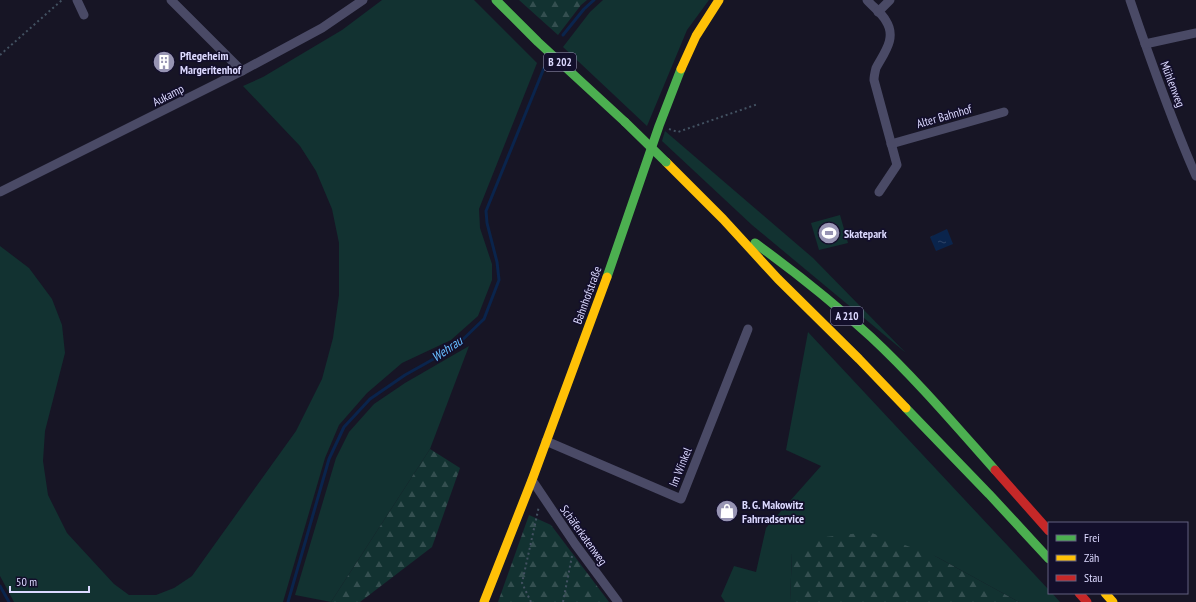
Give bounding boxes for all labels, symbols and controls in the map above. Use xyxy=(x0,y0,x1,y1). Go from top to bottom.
place label: Pflegeheim Margeritenhof xyxy=(180,48,242,77)
building icon: Pflegeheim Margeritenhof xyxy=(151,49,177,75)
road number: B 202 xyxy=(544,53,576,71)
street label: Mühlenweg xyxy=(1157,59,1189,109)
street label: Aukamp xyxy=(150,81,186,109)
street label: Alter Bahnhof xyxy=(915,101,974,131)
sports icon: Skatepark xyxy=(816,220,842,246)
place label: Skatepark xyxy=(844,226,887,241)
street label: Bahnhofstraße xyxy=(570,264,604,326)
road number: A 210 xyxy=(831,307,863,325)
water label: Wehrau xyxy=(428,332,467,365)
street label: Im Winkel xyxy=(665,445,695,489)
place label: B. G. Makowitz Fahrradservice xyxy=(742,497,804,526)
shop icon: B. G. Makowitz Fahrradservice xyxy=(714,498,740,524)
street label: Schäferkatenweg xyxy=(557,502,611,568)
legend xyxy=(1048,522,1188,594)
text: Frei xyxy=(1084,530,1100,545)
text: Zäh xyxy=(1084,550,1099,565)
scale bar xyxy=(10,568,89,594)
text: Stau xyxy=(1084,570,1102,585)
text: 50 m xyxy=(16,574,37,589)

